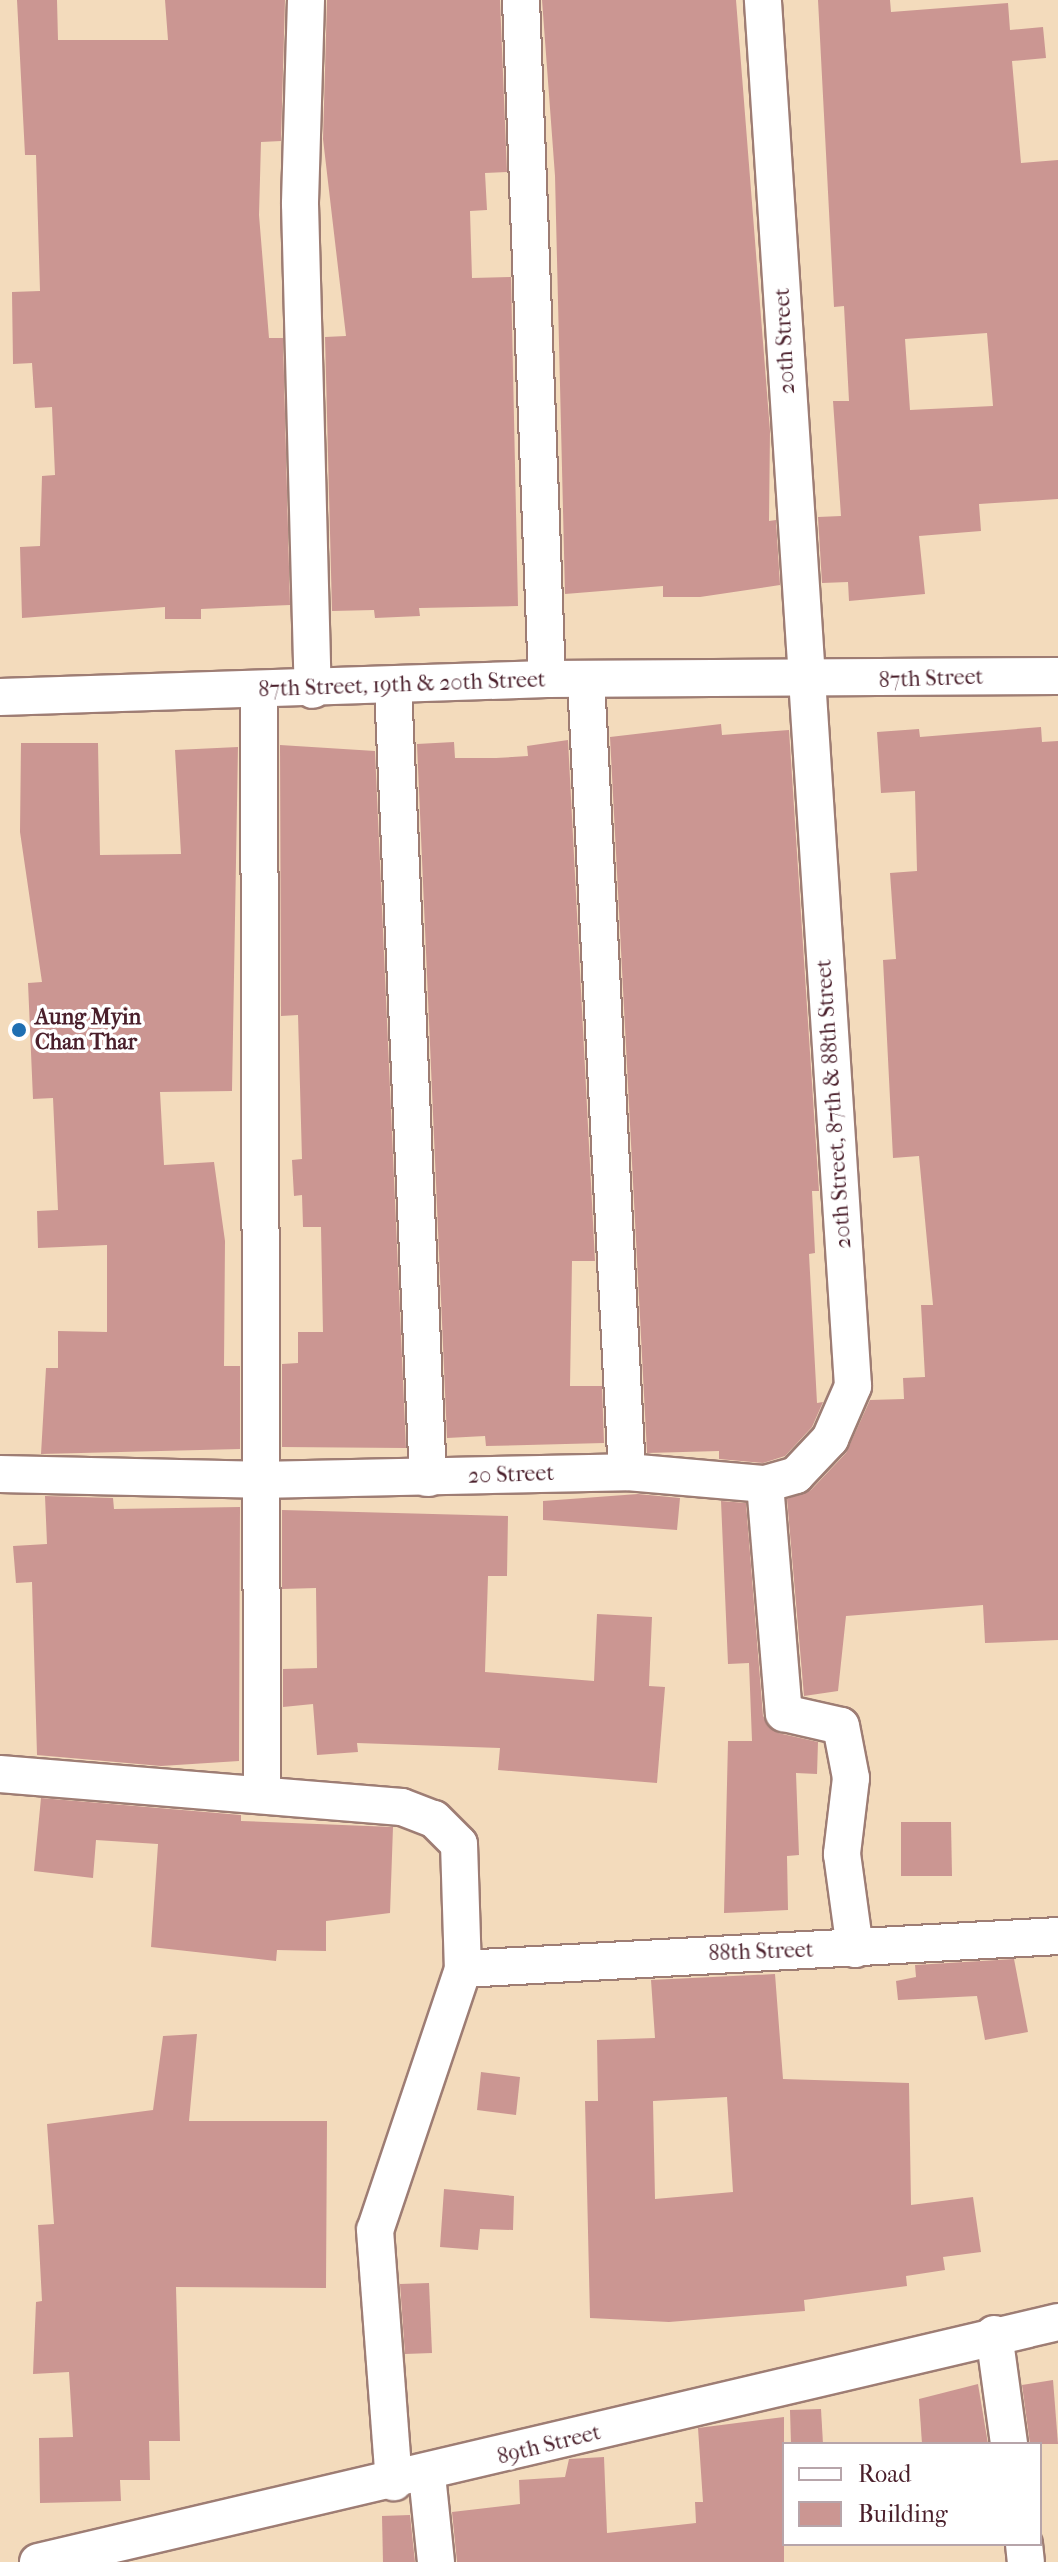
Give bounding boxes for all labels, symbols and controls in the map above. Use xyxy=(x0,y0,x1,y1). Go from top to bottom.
street label: 20th Street xyxy=(769,287,801,395)
street label: 87th Street xyxy=(878,664,984,694)
street label: 87th Street, 19th & 20th Street xyxy=(258,667,546,703)
street label: 20th Street, 87th & 88th Street xyxy=(811,958,857,1250)
place label: Aung Myin Chan Thar xyxy=(35,1004,141,1056)
marker: Aung Myin Chan Thar xyxy=(10,1021,28,1039)
street label: 20 Street xyxy=(467,1460,555,1490)
street label: 88th Street xyxy=(708,1937,814,1967)
street label: 89th Street xyxy=(495,2419,603,2471)
legend xyxy=(782,2442,1042,2546)
text: Road xyxy=(858,2460,911,2488)
text: Building xyxy=(858,2500,948,2528)

